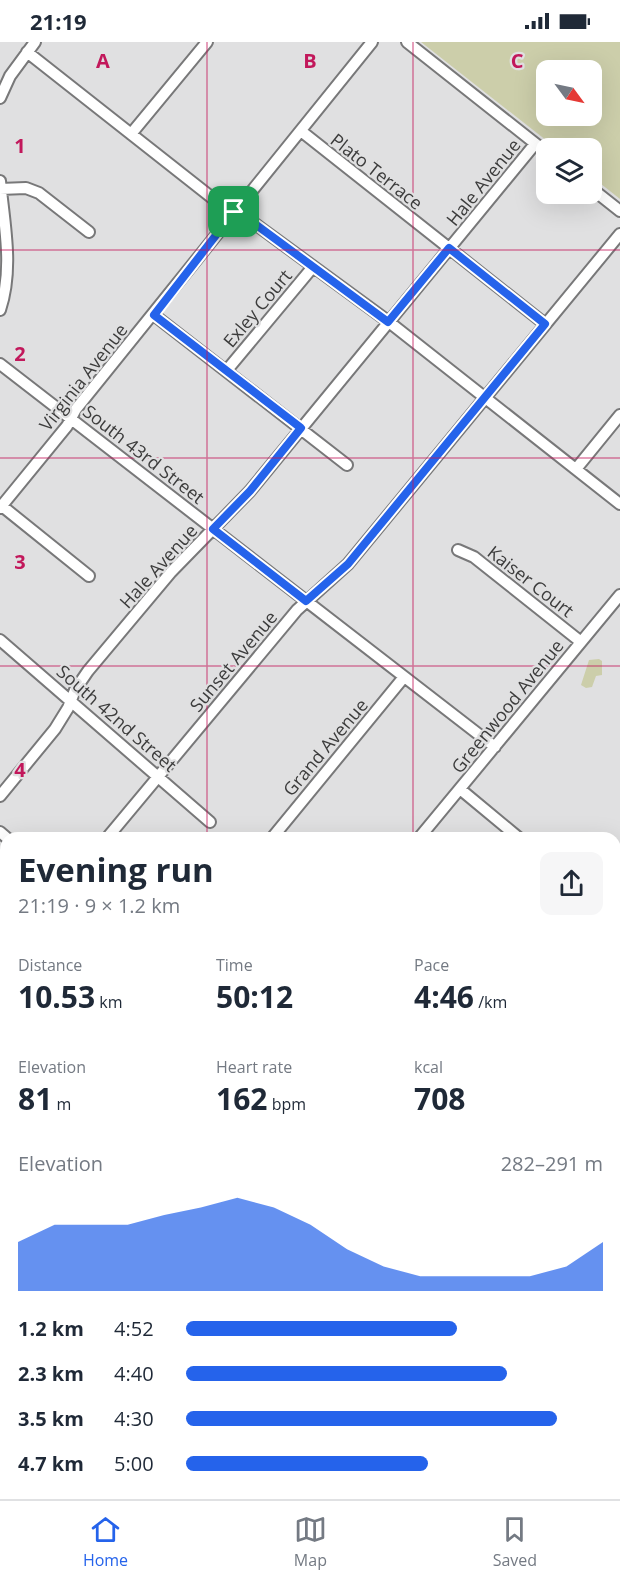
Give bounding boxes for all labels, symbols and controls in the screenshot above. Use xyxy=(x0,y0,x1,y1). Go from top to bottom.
text: 21:19 xyxy=(30,6,87,36)
text: A xyxy=(96,47,110,74)
text: B xyxy=(303,47,317,74)
text: C xyxy=(511,47,524,74)
north arrow xyxy=(536,60,602,126)
map controls xyxy=(536,60,602,204)
street label: Plato Terrace xyxy=(326,127,428,215)
text: 1 xyxy=(14,132,26,159)
street label: Hale Avenue xyxy=(441,134,525,230)
button: layers xyxy=(536,138,602,204)
pin xyxy=(208,186,259,237)
icon: arrive xyxy=(217,195,250,228)
street label: Exley Court xyxy=(217,264,297,352)
street label: Virginia Avenue xyxy=(34,318,132,436)
text: 2 xyxy=(14,340,26,367)
street label: South 43rd Street xyxy=(78,399,210,509)
street label: Hale Avenue xyxy=(114,519,202,613)
street label: Kaiser Court xyxy=(483,540,579,622)
text: 3 xyxy=(14,548,26,575)
street label: Sunset Avenue xyxy=(184,606,282,716)
street label: Greenwood Avenue xyxy=(446,634,568,778)
street label: South 42nd Street xyxy=(52,659,182,777)
street label: Grand Avenue xyxy=(277,693,373,801)
text: 4 xyxy=(14,756,26,783)
text: Evening run xyxy=(18,847,214,892)
button: share xyxy=(540,852,603,915)
text: 21:19 · 9 × 1.2 km xyxy=(18,892,180,919)
text: Distance xyxy=(18,954,82,976)
text: Time xyxy=(216,954,253,976)
text: Pace xyxy=(414,954,449,976)
text: 10.53 xyxy=(18,976,95,1017)
text: 50:12 xyxy=(216,976,293,1017)
text: 4:46 xyxy=(414,976,474,1017)
text: km xyxy=(95,991,123,1013)
text: /km xyxy=(474,991,507,1013)
text: Elevation xyxy=(18,1056,86,1078)
text: Heart rate xyxy=(216,1056,292,1078)
text: kcal xyxy=(414,1056,443,1078)
text: 81 xyxy=(18,1078,52,1119)
text: 162 xyxy=(216,1078,267,1119)
text: 708 xyxy=(414,1078,465,1119)
text: m xyxy=(52,1093,71,1115)
text: bpm xyxy=(267,1093,306,1115)
text: Elevation xyxy=(18,1150,103,1177)
text: 282–291 m xyxy=(501,1150,603,1177)
text: 1.2 km xyxy=(18,1315,84,1342)
text: 4:52 xyxy=(114,1315,154,1342)
text: 2.3 km xyxy=(18,1360,84,1387)
text: 4:40 xyxy=(114,1360,154,1387)
text: 3.5 km xyxy=(18,1405,84,1432)
text: 4:30 xyxy=(114,1405,154,1432)
text: 4.7 km xyxy=(18,1450,84,1477)
text: 5:00 xyxy=(114,1450,154,1477)
tab: Home xyxy=(83,1513,128,1571)
tab: Map xyxy=(294,1513,327,1571)
tab: Saved xyxy=(493,1513,537,1571)

